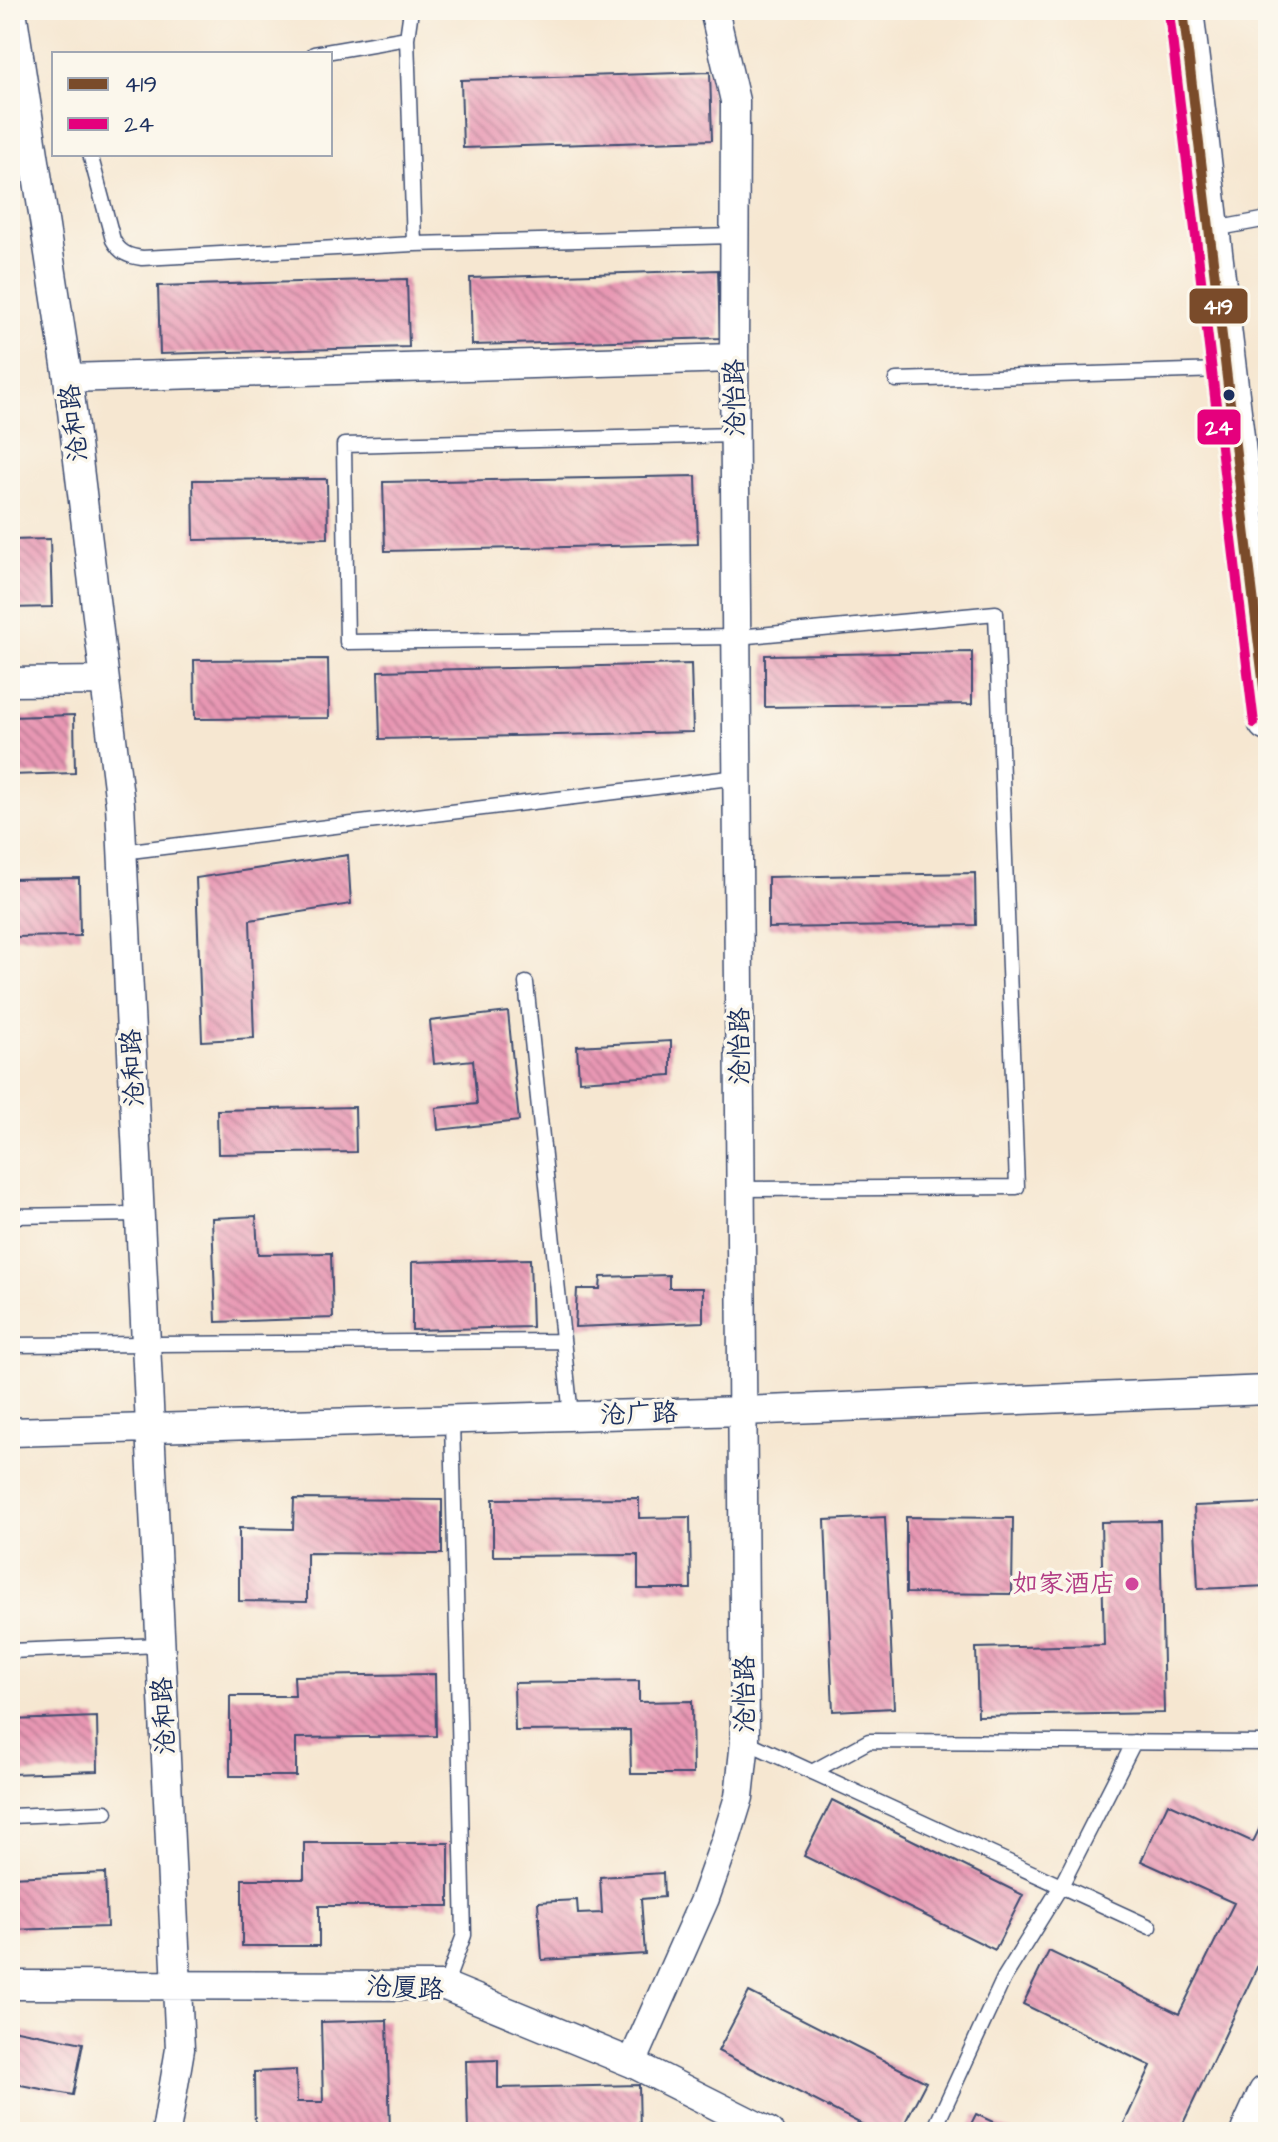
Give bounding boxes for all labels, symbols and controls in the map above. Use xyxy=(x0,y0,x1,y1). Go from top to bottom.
legend xyxy=(52,52,332,156)
text: 419 xyxy=(124,68,157,102)
text: 24 xyxy=(124,108,154,142)
line badge: 419 xyxy=(1188,287,1249,325)
text: 419 xyxy=(1203,292,1233,323)
street label: 沧怡路 xyxy=(716,359,754,437)
street label: 沧和路 xyxy=(51,382,97,464)
unlabelled marker xyxy=(1221,387,1237,403)
line badge: 24 xyxy=(1196,408,1242,446)
text: 24 xyxy=(1204,413,1234,444)
street label: 沧怡路 xyxy=(722,1007,758,1085)
street label: 沧和路 xyxy=(113,1028,153,1108)
street label: 沧广路 xyxy=(599,1395,679,1433)
place label: 如家酒店 xyxy=(1012,1566,1116,1602)
marker: 如家酒店 xyxy=(1123,1575,1141,1593)
street label: 沧怡路 xyxy=(727,1655,763,1733)
street label: 沧和路 xyxy=(144,1676,184,1756)
street label: 沧厦路 xyxy=(365,1968,445,2008)

